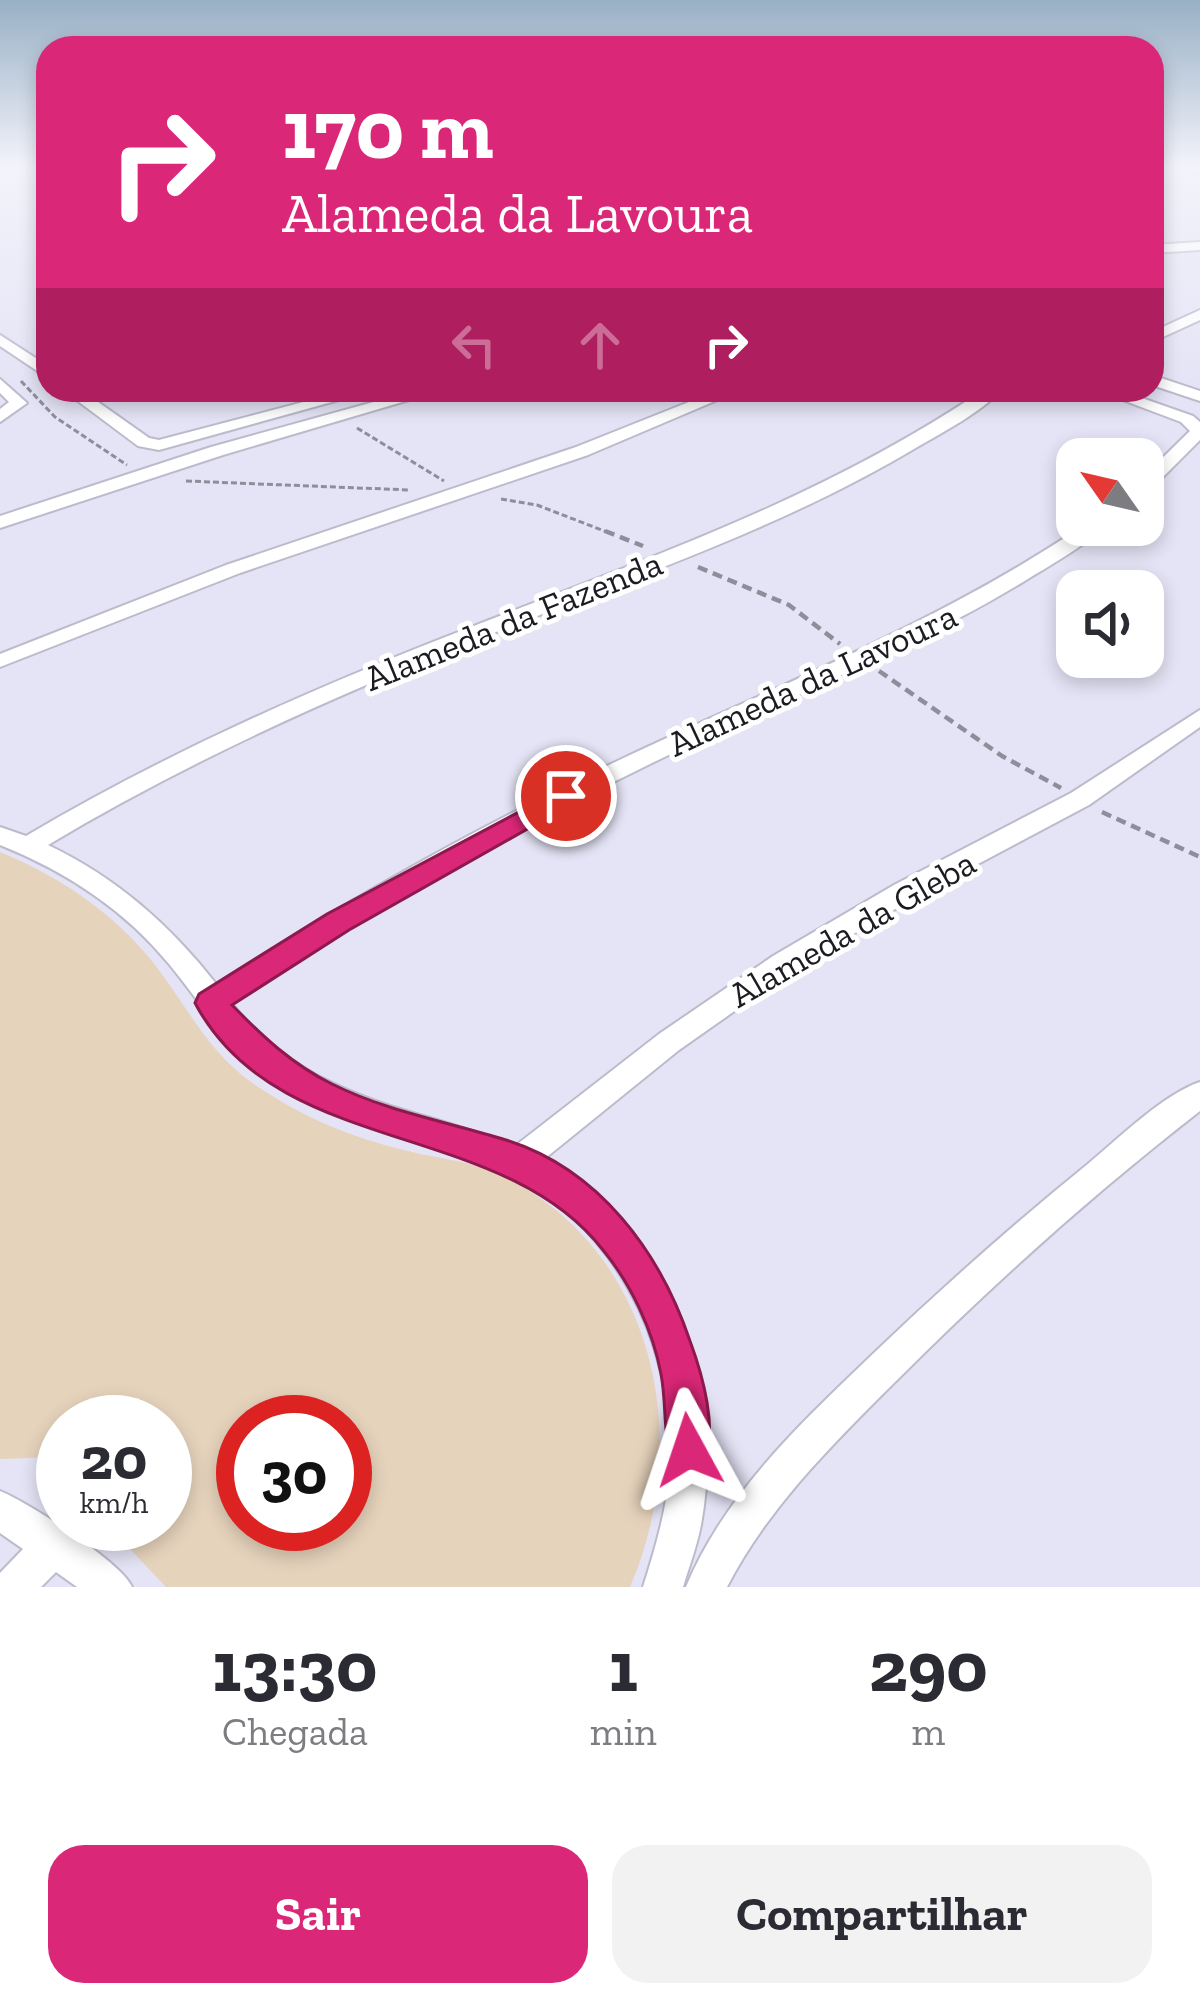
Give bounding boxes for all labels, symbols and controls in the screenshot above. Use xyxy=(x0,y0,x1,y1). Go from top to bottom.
text: 170 m xyxy=(282,79,494,180)
icon: right xyxy=(84,84,240,240)
text: Alameda da Lavoura xyxy=(282,181,753,246)
icon: left xyxy=(441,312,507,378)
icon: ahead xyxy=(567,312,633,378)
icon: right xyxy=(693,312,759,378)
north arrow xyxy=(1056,438,1164,546)
map controls xyxy=(1056,438,1164,678)
street label: Alameda da Fazenda xyxy=(358,541,668,700)
button: sound xyxy=(1056,570,1164,678)
street label: Alameda da Lavoura xyxy=(661,594,964,765)
pin xyxy=(515,745,617,847)
icon: arrive xyxy=(533,763,599,829)
street label: Alameda da Gleba xyxy=(722,841,983,1016)
position arrow xyxy=(626,1387,752,1513)
speed limit sign: 30 xyxy=(216,1395,372,1551)
text: 20 xyxy=(81,1422,147,1494)
text: km/h xyxy=(80,1485,148,1521)
text: 13:30 xyxy=(212,1623,377,1709)
text: 1 xyxy=(609,1623,638,1709)
text: 290 xyxy=(869,1623,988,1709)
text: Chegada xyxy=(222,1708,368,1755)
text: min xyxy=(590,1708,657,1755)
text: m xyxy=(911,1708,945,1755)
button: Sair xyxy=(48,1845,588,1983)
button: Compartilhar xyxy=(612,1845,1152,1983)

